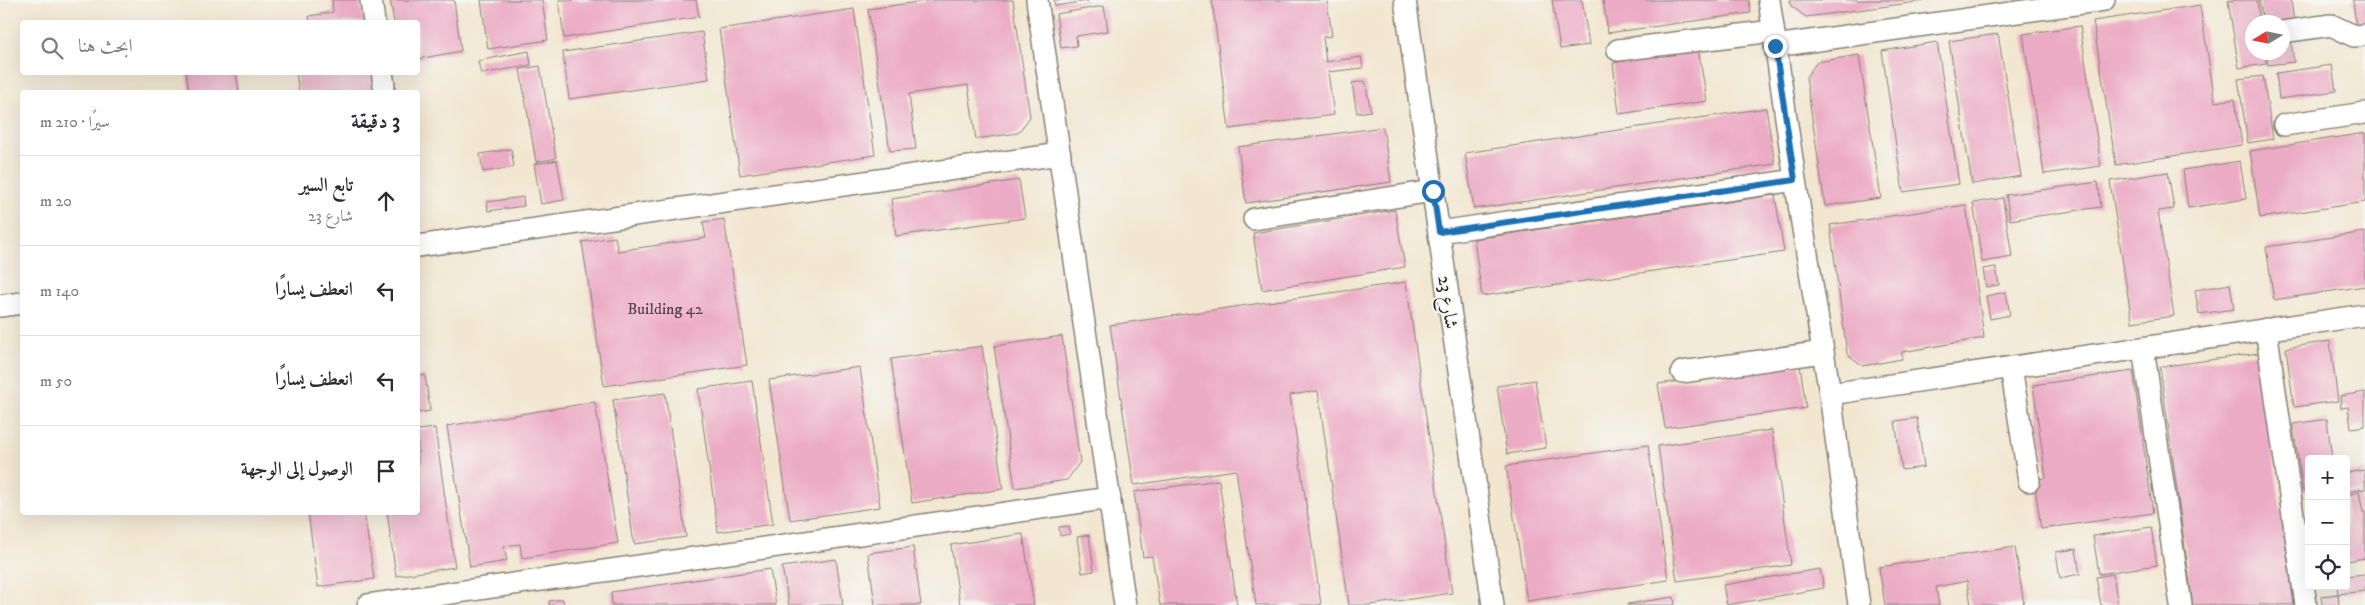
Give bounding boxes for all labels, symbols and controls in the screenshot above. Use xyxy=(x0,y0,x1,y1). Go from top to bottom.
north arrow xyxy=(2245,15,2290,60)
search box xyxy=(20,20,420,75)
icon: search xyxy=(38,34,66,62)
text: ابحث هنا xyxy=(78,35,133,58)
route end xyxy=(1764,35,1787,58)
text: 3 دقيقة xyxy=(351,109,400,135)
text: سيرًا · 210 m xyxy=(40,112,110,132)
text: تابع السير xyxy=(299,174,353,197)
route start xyxy=(1422,180,1445,203)
icon: ahead xyxy=(372,187,400,215)
text: 20 m xyxy=(40,191,72,211)
text: شارع 23 xyxy=(308,206,353,226)
street label: شارع 23 xyxy=(1429,274,1463,331)
icon: left xyxy=(372,277,400,305)
text: انعطف يسارًا xyxy=(275,278,353,301)
text: 140 m xyxy=(40,281,79,301)
house number: Building 42 xyxy=(627,299,703,319)
icon: left xyxy=(372,367,400,395)
text: انعطف يسارًا xyxy=(275,368,353,391)
text: 50 m xyxy=(40,371,72,391)
map controls xyxy=(2305,455,2350,590)
button: + xyxy=(2305,455,2350,500)
icon: arrive xyxy=(372,457,400,485)
text: الوصول إلى الوجهة xyxy=(241,458,353,481)
button: − xyxy=(2305,500,2350,545)
button: locate xyxy=(2305,545,2350,590)

